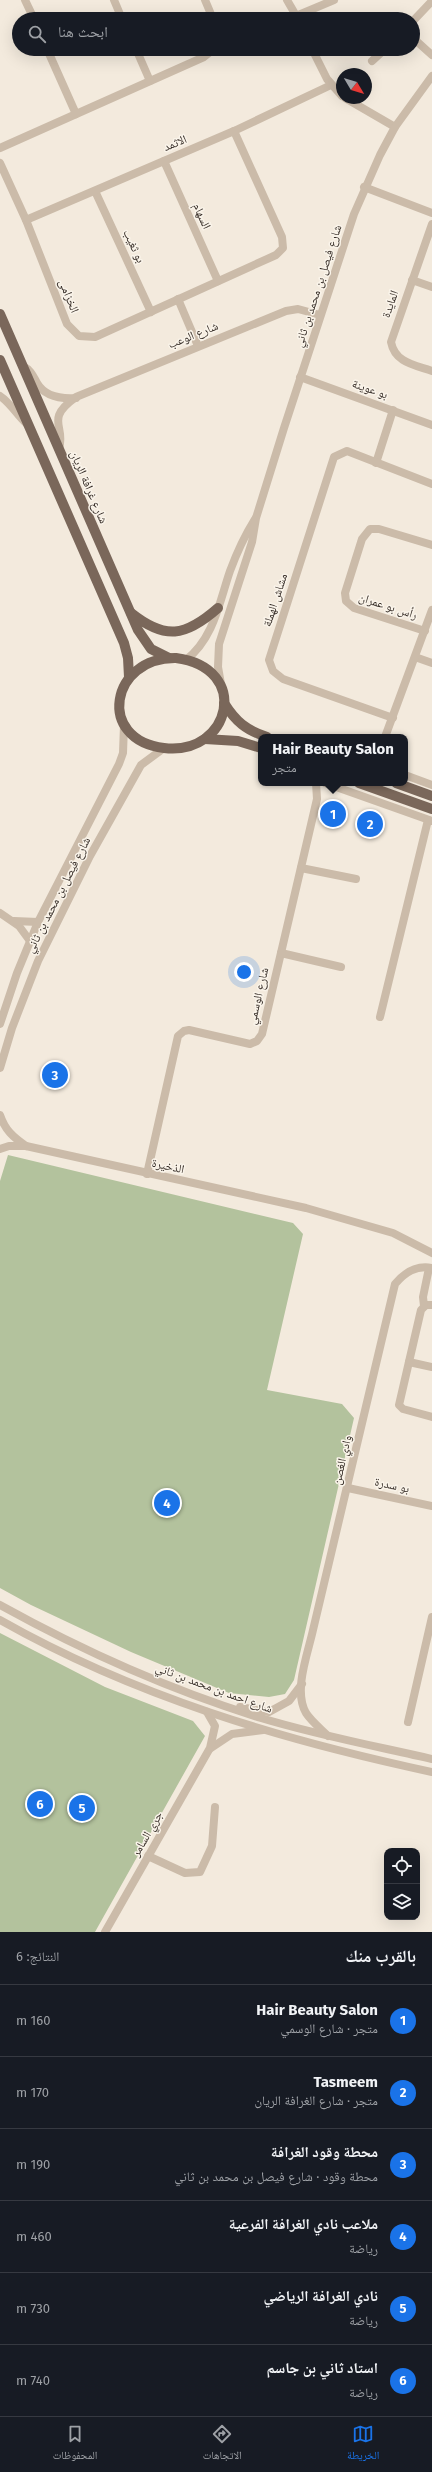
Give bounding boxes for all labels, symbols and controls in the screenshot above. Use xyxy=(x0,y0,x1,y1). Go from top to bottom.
search box xyxy=(12,12,420,56)
icon: search xyxy=(26,23,48,45)
text: ابحث هنا xyxy=(58,23,108,41)
north arrow xyxy=(336,68,372,104)
street label: الاثمد xyxy=(161,132,189,154)
street label: السهام xyxy=(189,201,214,232)
street label: شارع فيصل بن محمد بن ثاني xyxy=(292,223,347,350)
street label: بو ثغيب xyxy=(120,227,148,265)
street label: الخزامى xyxy=(56,277,82,315)
street label: المايدة xyxy=(379,288,402,320)
street label: شارع الوعب xyxy=(166,319,221,352)
street label: بو عوينة xyxy=(350,376,390,402)
street label: شارع غرافة الريان xyxy=(66,448,111,526)
street label: مشاش الهملة xyxy=(260,572,290,628)
street label: رأس بو عمران xyxy=(357,590,419,622)
popup xyxy=(258,734,408,786)
text: Hair Beauty Salon xyxy=(272,740,394,758)
text: متجر xyxy=(272,760,297,775)
pin: 1 xyxy=(320,799,346,829)
pin: 2 xyxy=(357,809,383,839)
street label: شارع فيصل بن محمد بن ثاني xyxy=(23,835,96,957)
your location xyxy=(234,962,254,982)
street label: شارع الوسمي xyxy=(245,966,274,1027)
pin: 3 xyxy=(42,1060,68,1090)
street label: الذخيرة xyxy=(150,1156,186,1176)
street label: وادي الغصن xyxy=(329,1434,358,1487)
street label: بو سدرة xyxy=(373,1474,411,1496)
pin: 4 xyxy=(154,1488,180,1518)
street label: شارع احمد بن محمد بن ثاني xyxy=(153,1660,274,1719)
pin: 6 xyxy=(27,1789,53,1819)
pin: 5 xyxy=(69,1793,95,1823)
street label: جري السامر xyxy=(128,1809,168,1861)
map controls xyxy=(384,1848,420,1920)
button: locate xyxy=(384,1848,420,1884)
button: layers xyxy=(384,1884,420,1920)
text: بالقرب منك xyxy=(346,1946,416,1967)
text: النتائج: 6 xyxy=(16,1949,59,1964)
text: Hair Beauty Salon xyxy=(256,2001,378,2019)
text: 160 m xyxy=(16,2013,50,2028)
text: 1 xyxy=(400,2013,406,2028)
text: متجر · شارع الوسمي xyxy=(281,2021,378,2036)
text: Tasmeem xyxy=(313,2073,378,2091)
text: 170 m xyxy=(16,2085,49,2100)
text: 2 xyxy=(400,2085,406,2100)
text: متجر · شارع الغرافة الريان xyxy=(254,2093,378,2108)
text: محطة وقود الغرافة xyxy=(271,2143,378,2161)
text: 190 m xyxy=(16,2157,50,2172)
text: 3 xyxy=(400,2157,406,2172)
text: محطة وقود · شارع فيصل بن محمد بن ثاني xyxy=(174,2169,378,2184)
text: ملاعب نادي الغرافة الفرعية xyxy=(229,2215,378,2233)
text: 460 m xyxy=(16,2229,52,2244)
text: 4 xyxy=(399,2229,407,2244)
text: رياضة xyxy=(349,2241,378,2256)
text: نادي الغرافة الرياضي xyxy=(263,2287,378,2305)
text: 730 m xyxy=(16,2301,50,2316)
text: 5 xyxy=(400,2301,406,2316)
text: رياضة xyxy=(349,2313,378,2328)
text: استاد ثاني بن جاسم xyxy=(266,2359,378,2377)
text: 740 m xyxy=(16,2373,50,2388)
text: 6 xyxy=(399,2373,407,2388)
text: رياضة xyxy=(349,2385,378,2400)
tab: المحفوظات xyxy=(53,2423,97,2466)
tab: الاتجاهات xyxy=(203,2423,242,2466)
tab: الخريطة xyxy=(347,2423,379,2466)

